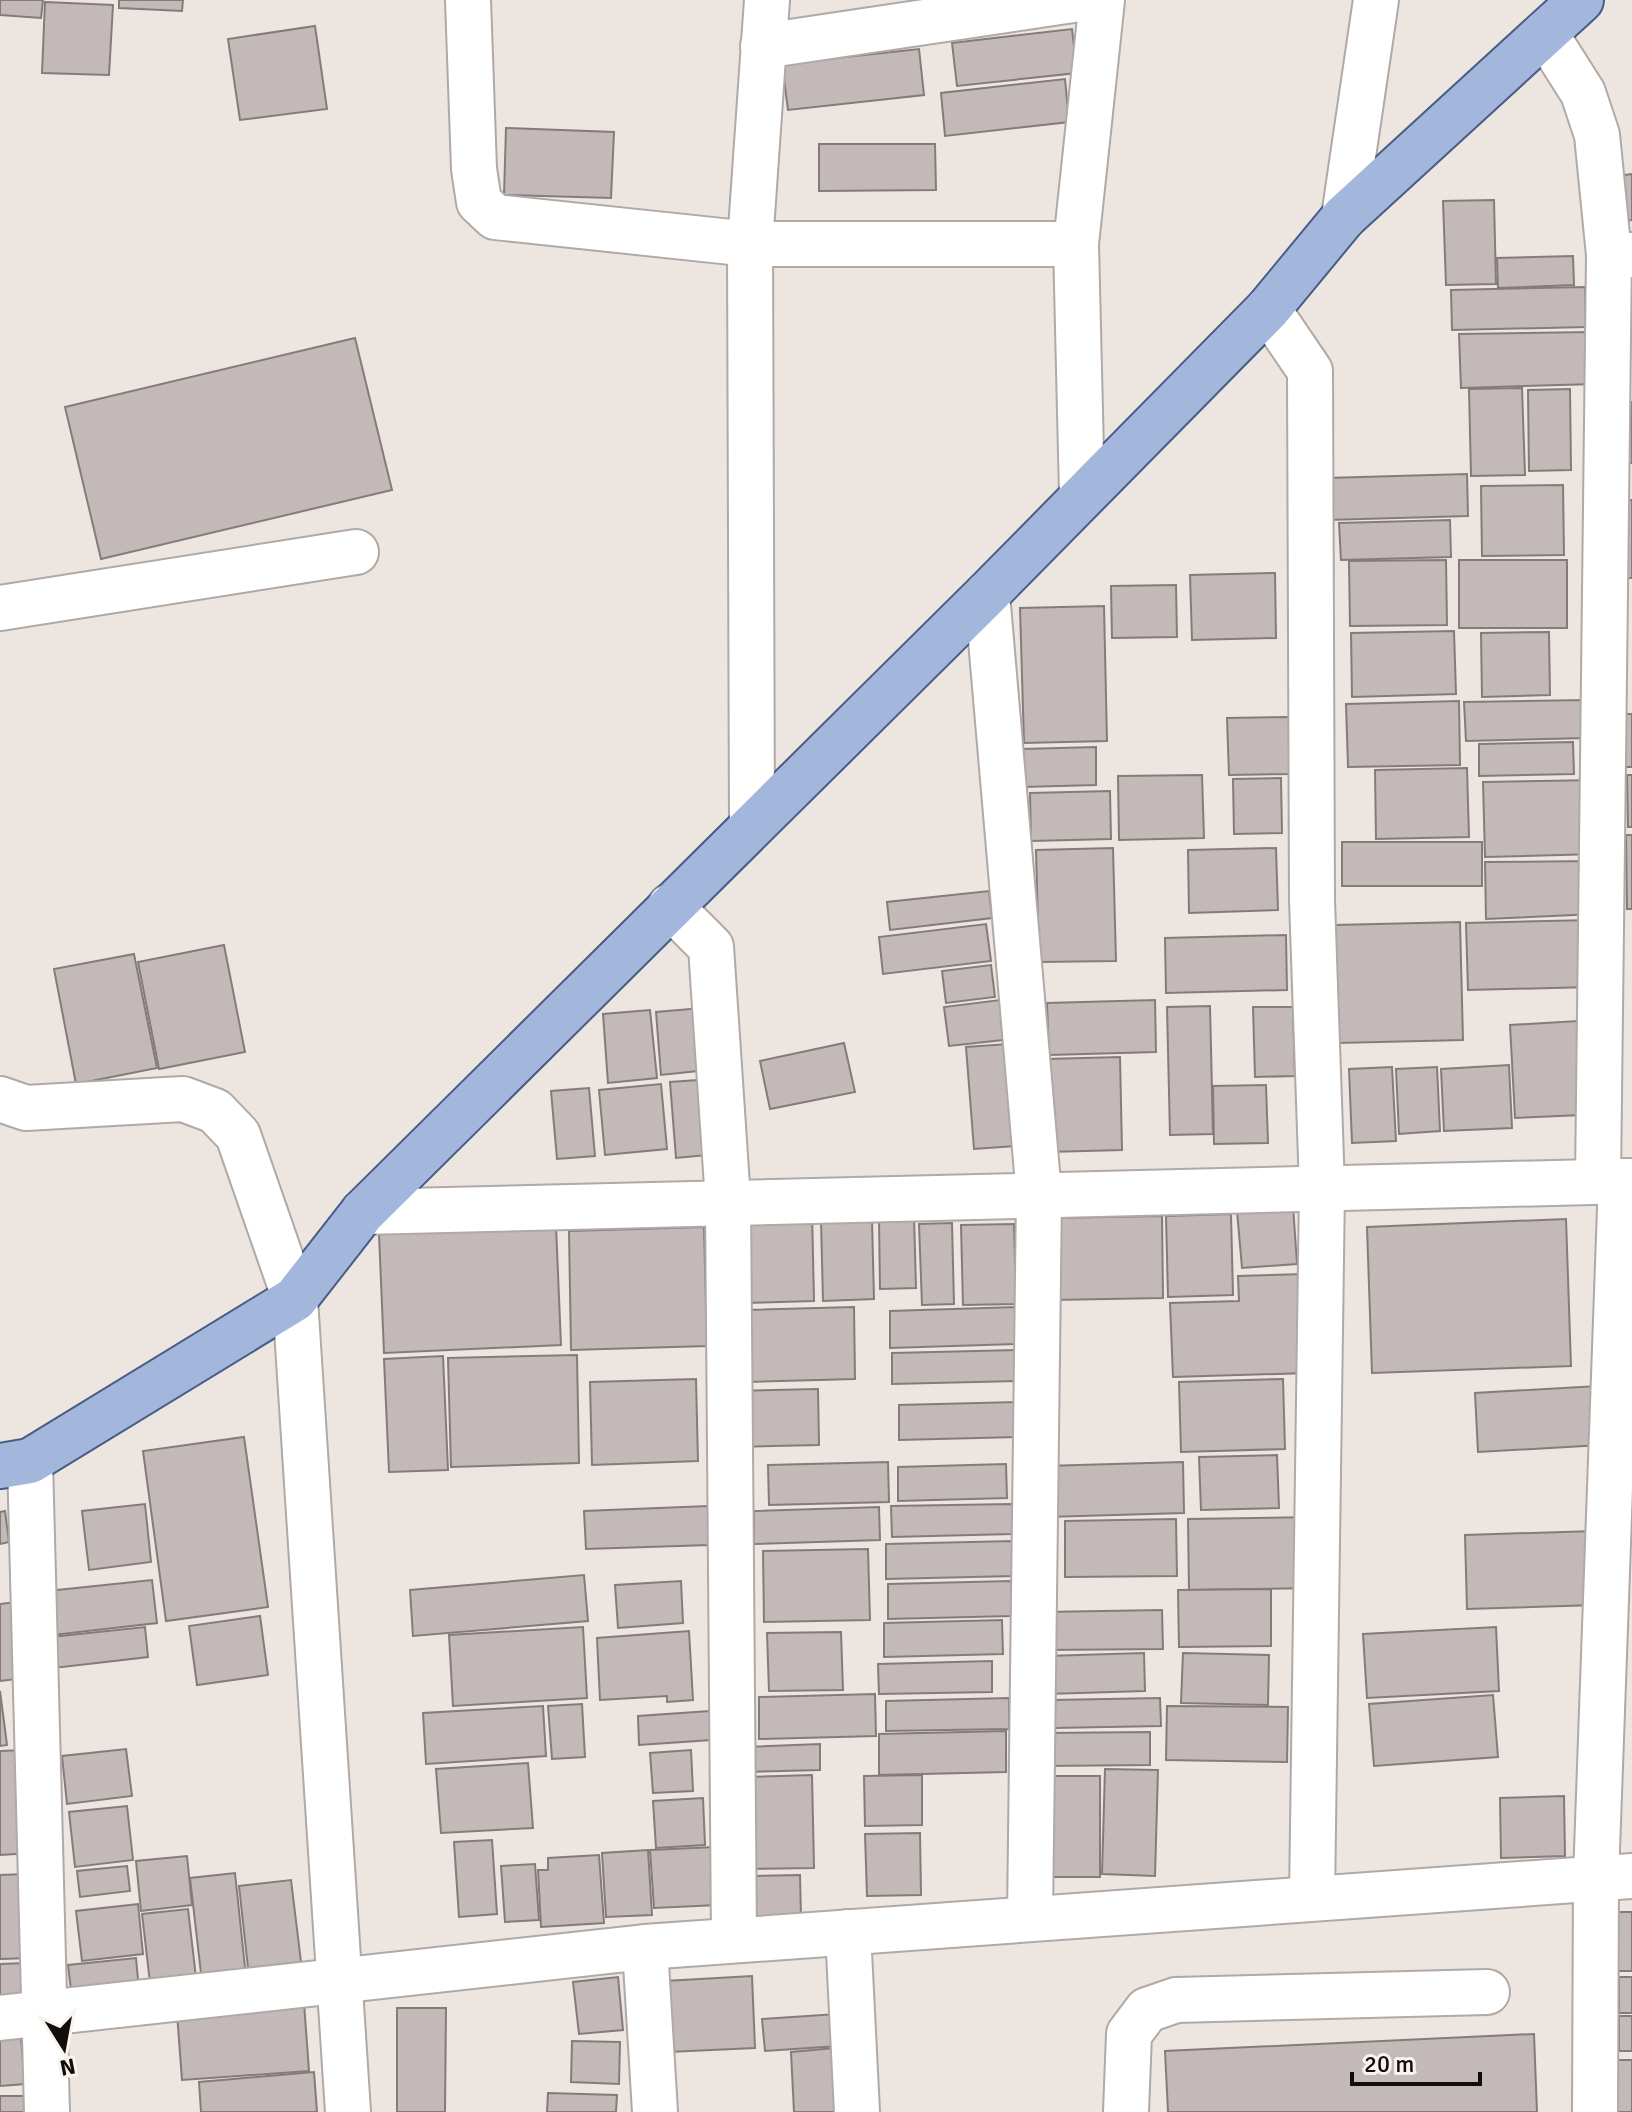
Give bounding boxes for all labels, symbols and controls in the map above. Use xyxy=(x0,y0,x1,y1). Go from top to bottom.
north arrow xyxy=(24,2008,104,2088)
scale bar xyxy=(1352,2036,1480,2086)
text: 20 m xyxy=(1364,2049,1414,2079)
text: N xyxy=(58,2052,78,2082)

